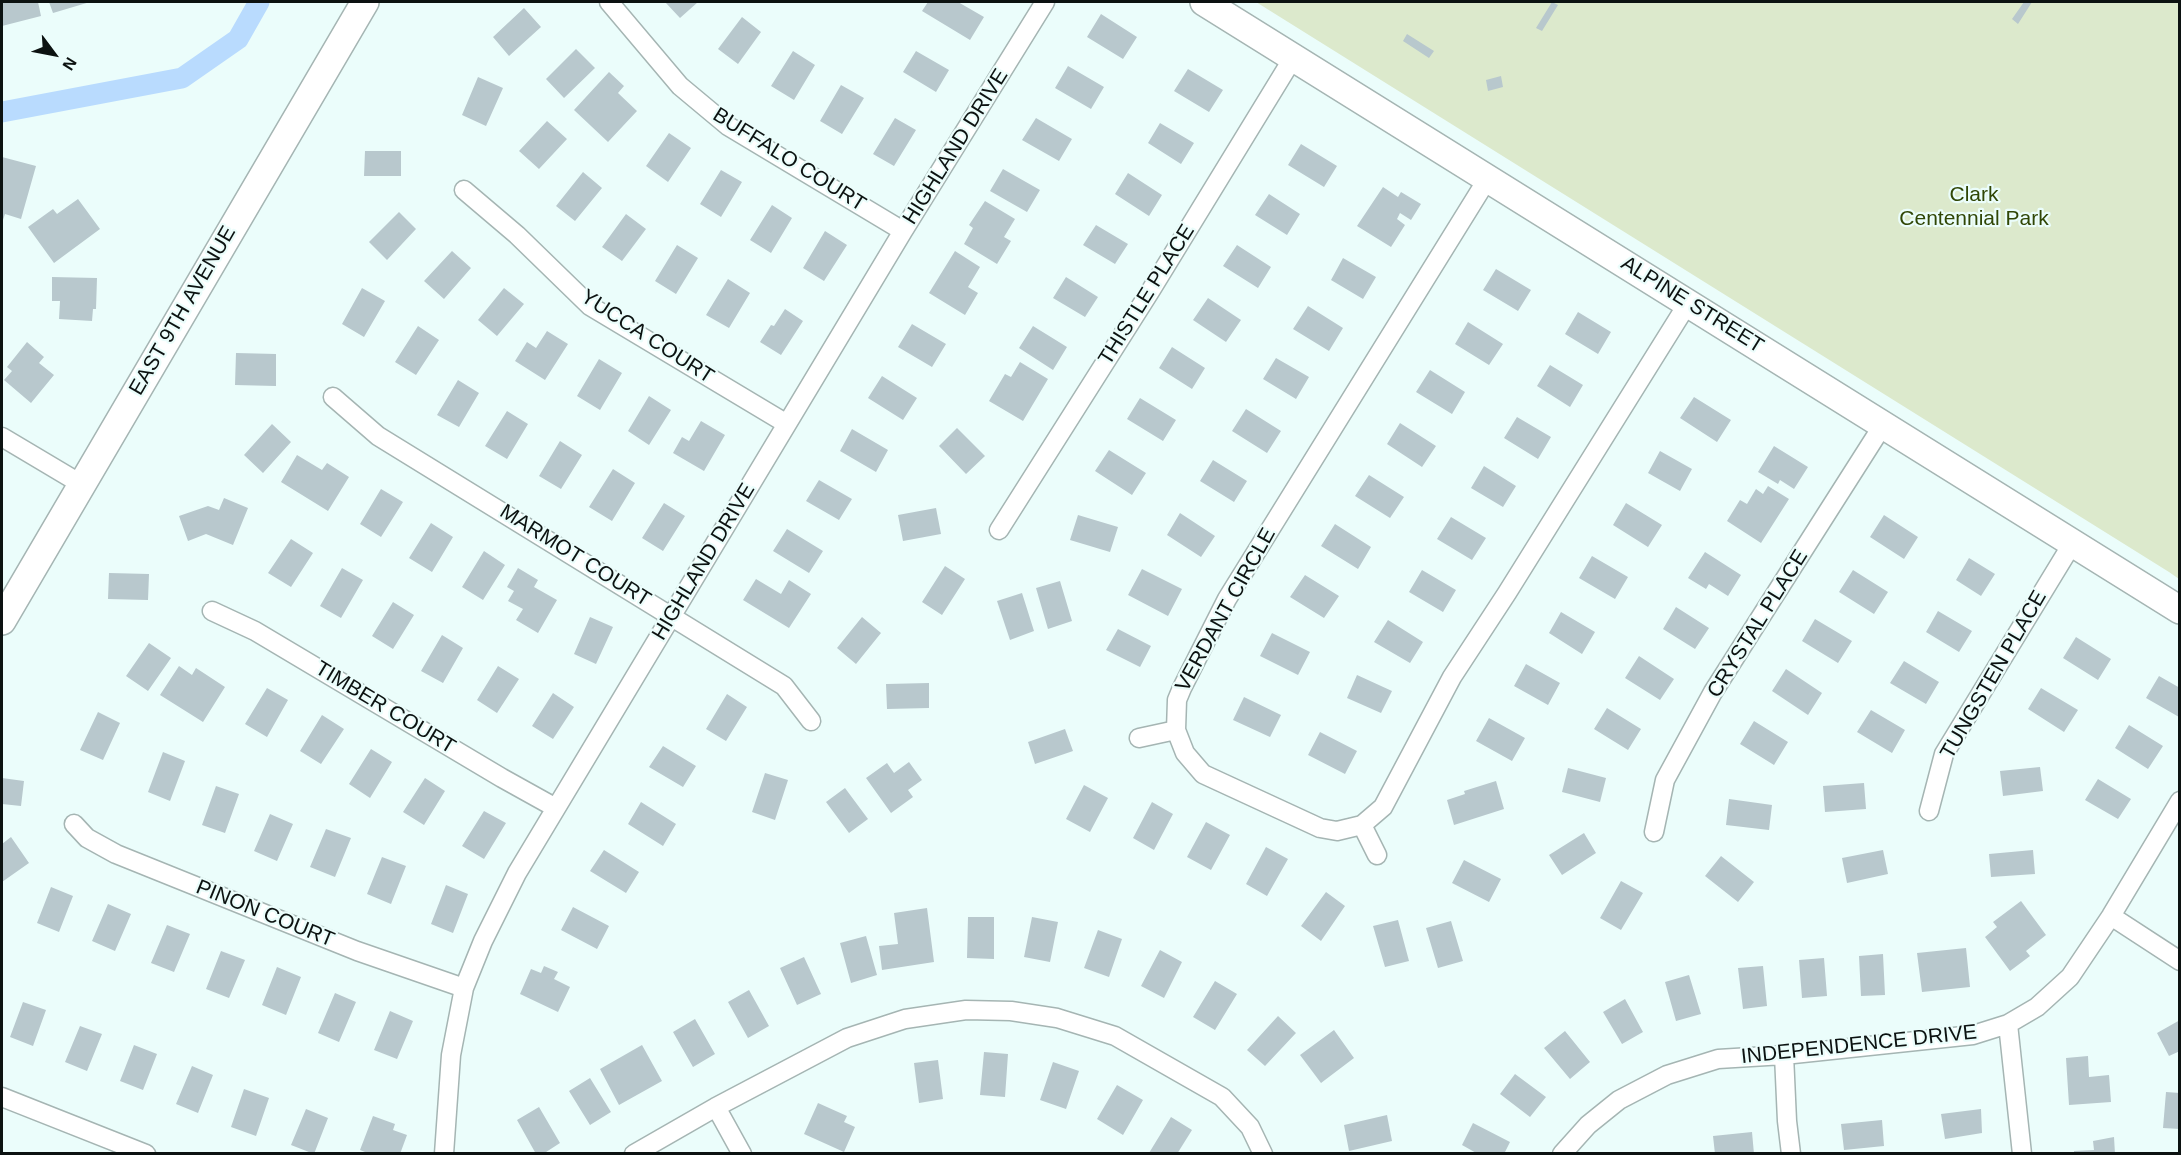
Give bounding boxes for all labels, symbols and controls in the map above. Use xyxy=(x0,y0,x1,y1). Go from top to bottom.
north arrow xyxy=(24,24,84,84)
text: N xyxy=(59,54,80,73)
street label: HIGHLAND DRIVE xyxy=(898,65,1014,229)
street label: BUFFALO COURT xyxy=(708,103,870,217)
park label: Clark Centennial Park xyxy=(1899,182,2049,232)
street label: THISTLE PLACE xyxy=(1094,220,1200,370)
street label: EAST 9TH AVENUE xyxy=(124,222,242,400)
street label: ALPINE STREET xyxy=(1616,251,1768,359)
street label: YUCCA COURT xyxy=(576,285,718,389)
street label: HIGHLAND DRIVE xyxy=(647,479,761,645)
street label: MARMOT COURT xyxy=(495,499,655,613)
street label: VERDANT CIRCLE xyxy=(1171,524,1281,696)
street label: CRYSTAL PLACE xyxy=(1702,545,1814,703)
street label: TUNGSTEN PLACE xyxy=(1936,586,2052,764)
street label: TIMBER COURT xyxy=(310,656,460,760)
street label: PINON COURT xyxy=(192,875,338,953)
street label: INDEPENDENCE DRIVE xyxy=(1740,1020,1978,1070)

